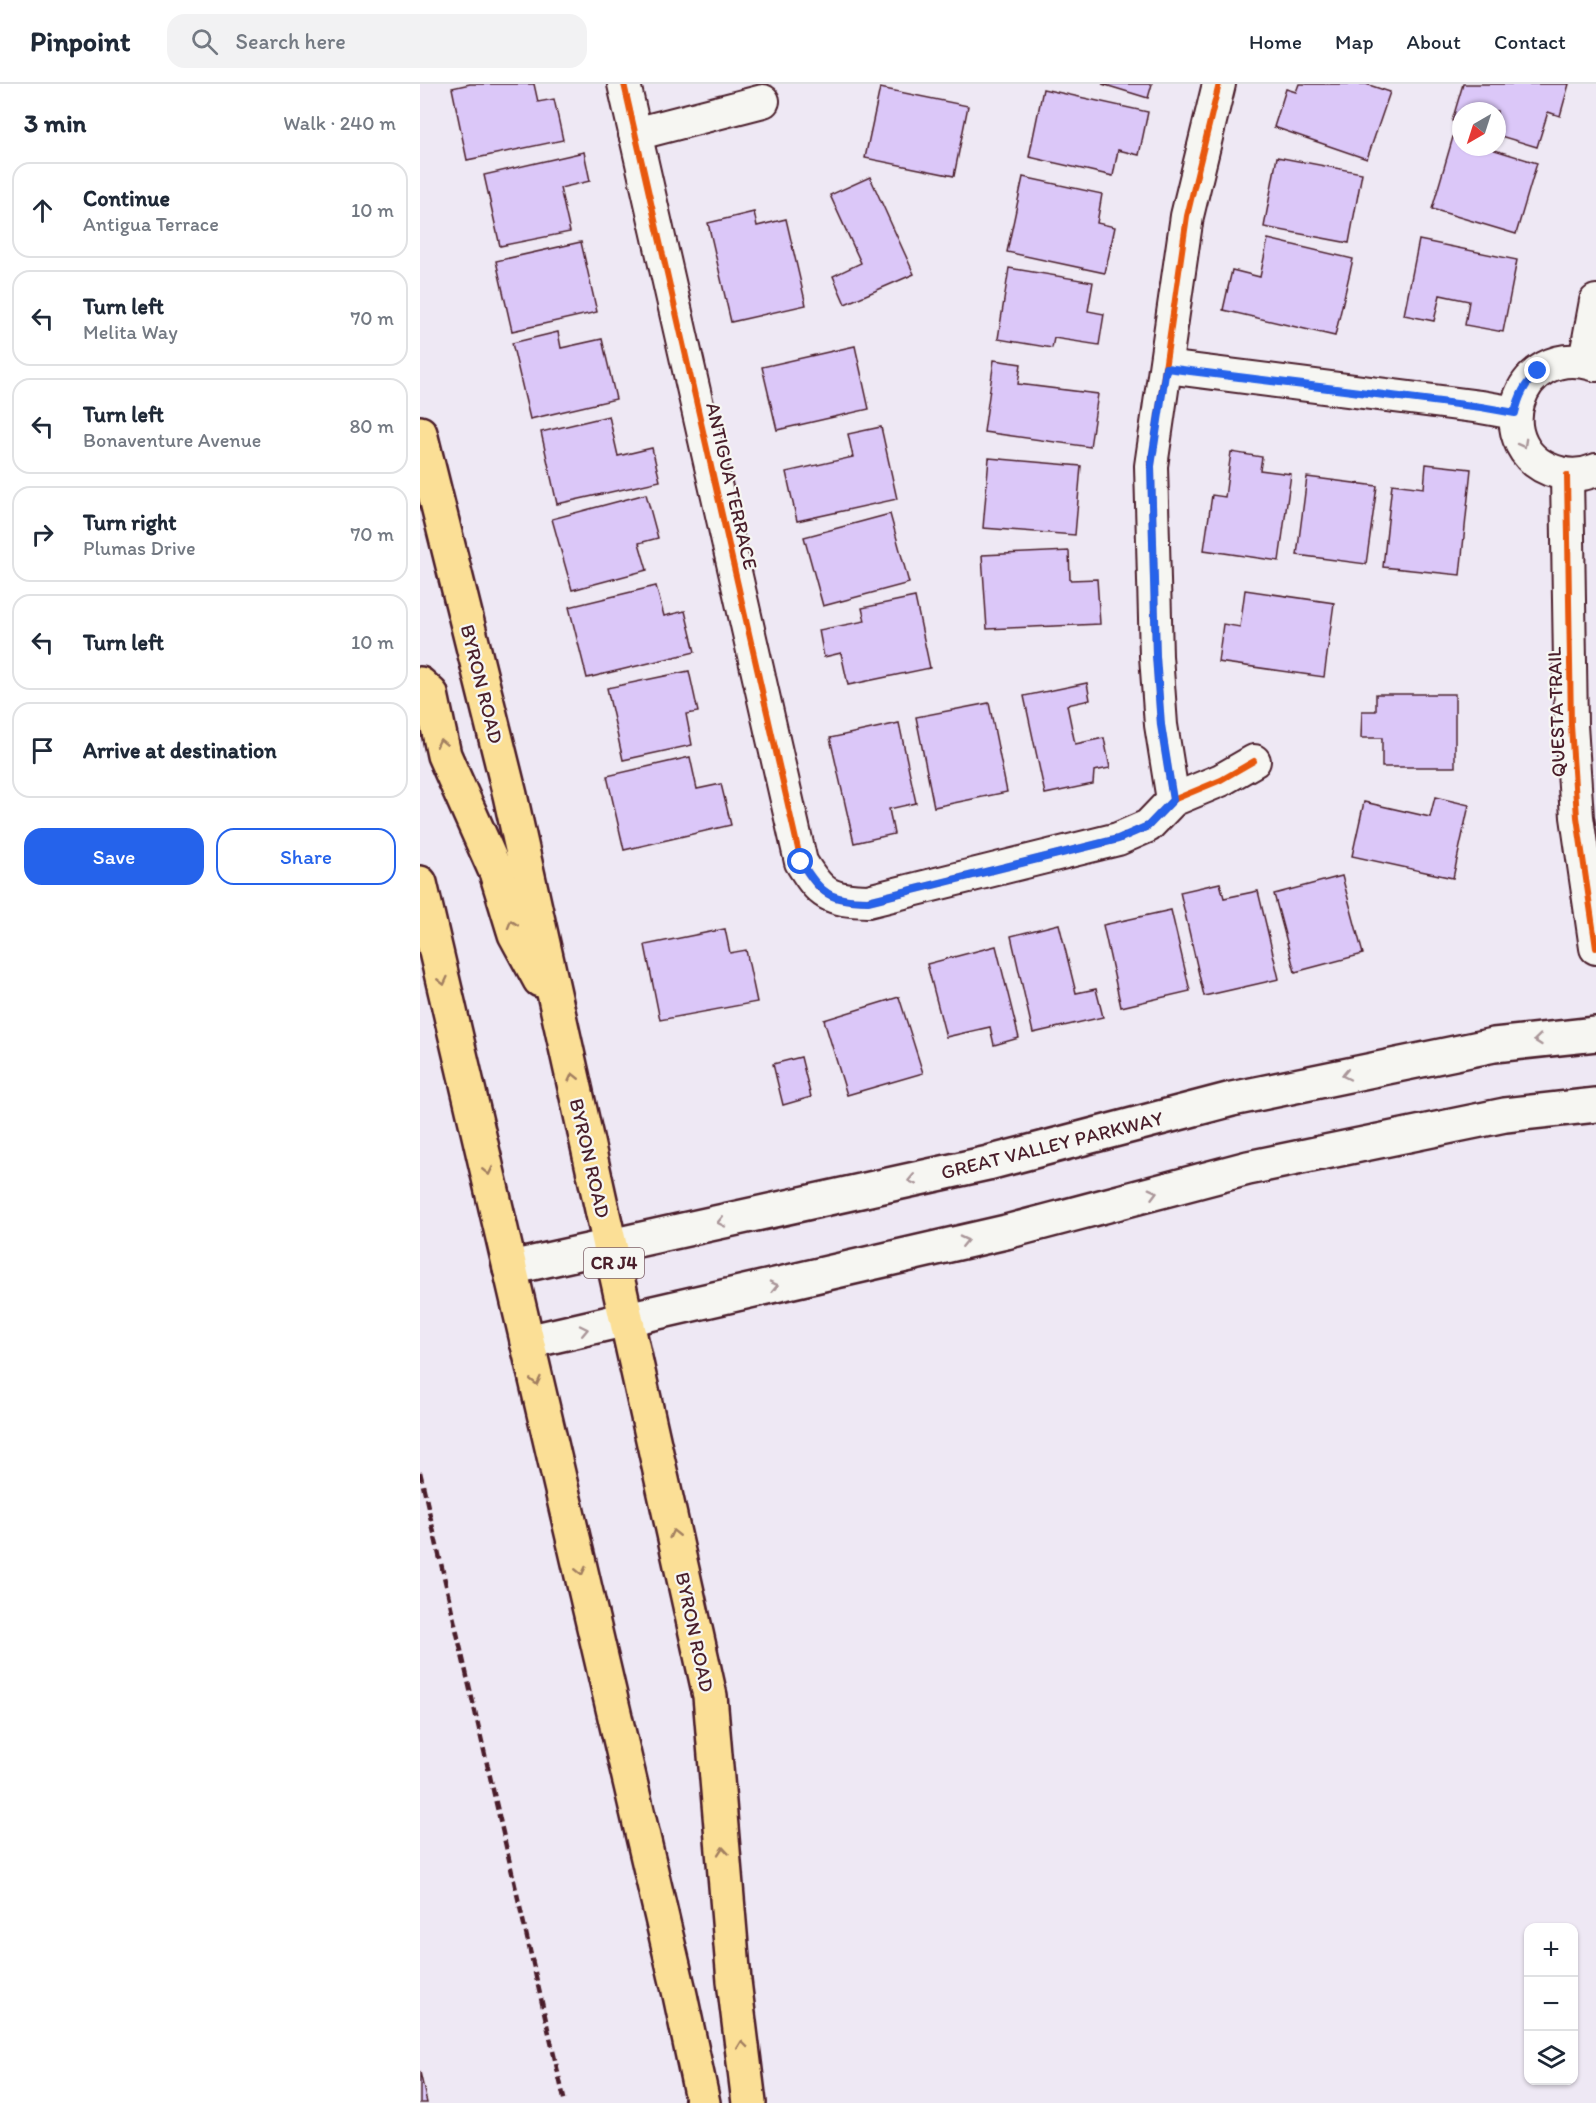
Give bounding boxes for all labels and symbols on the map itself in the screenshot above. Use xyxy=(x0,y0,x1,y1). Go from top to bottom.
north arrow xyxy=(1452,102,1506,156)
route end xyxy=(1524,357,1550,383)
street label: ANTIGUA TERRACE xyxy=(701,400,763,572)
one-way arrow xyxy=(1516,438,1527,448)
street label: BYRON ROAD xyxy=(456,622,508,746)
street label: QUESTA TRAIL xyxy=(1542,646,1570,778)
one-way arrow xyxy=(436,738,449,748)
route start xyxy=(787,848,813,874)
one-way arrow xyxy=(507,919,519,930)
one-way arrow xyxy=(436,975,449,985)
one-way arrow xyxy=(1533,1033,1542,1046)
one-way arrow xyxy=(1342,1068,1352,1081)
one-way arrow xyxy=(567,1073,580,1083)
street label: BYRON ROAD xyxy=(565,1096,615,1220)
street label: GREAT VALLEY PARKWAY xyxy=(938,1106,1166,1184)
one-way arrow xyxy=(480,1165,493,1175)
one-way arrow xyxy=(907,1173,917,1186)
one-way arrow xyxy=(1148,1188,1158,1201)
one-way arrow xyxy=(717,1215,727,1228)
one-way arrow xyxy=(959,1236,969,1249)
road number: CR J4 xyxy=(584,1248,644,1278)
one-way arrow xyxy=(769,1280,779,1293)
one-way arrow xyxy=(579,1324,589,1337)
one-way arrow xyxy=(529,1376,542,1386)
one-way arrow xyxy=(668,1530,681,1540)
one-way arrow xyxy=(573,1566,586,1576)
street label: BYRON ROAD xyxy=(671,1570,719,1694)
one-way arrow xyxy=(717,1846,730,1855)
one-way arrow xyxy=(736,2040,749,2049)

